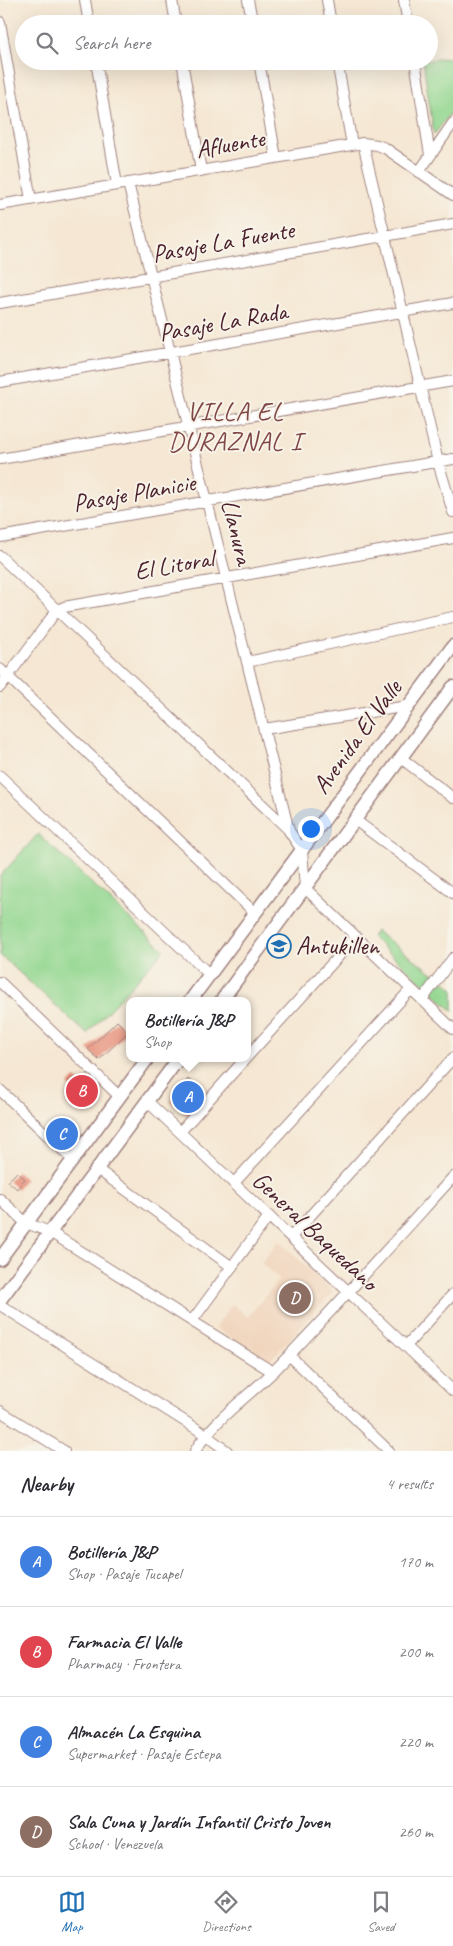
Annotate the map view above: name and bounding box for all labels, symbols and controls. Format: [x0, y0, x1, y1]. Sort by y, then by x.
search box [15, 15, 438, 70]
icon: search [33, 29, 61, 57]
text: Search here [73, 31, 150, 55]
street label: Afluente [193, 122, 269, 166]
street label: Pasaje La Fuente [149, 213, 298, 270]
street label: Pasaje La Rada [156, 295, 292, 349]
district label: VILLA EL DURAZNAL I [168, 395, 306, 458]
street label: Pasaje Planicie [70, 466, 199, 519]
street label: Llanura [214, 496, 261, 570]
street label: El Litoral [132, 541, 221, 588]
street label: Avenida El Valle [305, 672, 410, 800]
your location [298, 816, 324, 842]
place label: Antukillen [296, 930, 380, 962]
school or university icon: Antukillen [266, 933, 292, 959]
popup [126, 997, 251, 1062]
text: Botillería J&P [144, 1008, 233, 1032]
text: Shop [144, 1032, 171, 1052]
pin: B [66, 1072, 98, 1110]
pin: A [172, 1078, 204, 1116]
pin: C [46, 1115, 78, 1153]
street label: General Baquedano [245, 1164, 387, 1300]
pin: D [279, 1279, 311, 1317]
text: Nearby [20, 1471, 73, 1497]
text: 4 results [386, 1474, 433, 1494]
text: Botillería J&P [67, 1540, 156, 1564]
text: A [32, 1552, 40, 1572]
text: 170 m [399, 1552, 433, 1572]
text: Shop · Pasaje Tucapel [67, 1564, 181, 1584]
text: Farmacia El Valle [67, 1630, 181, 1654]
text: B [32, 1642, 40, 1662]
text: 200 m [399, 1642, 433, 1662]
text: Pharmacy · Frontera [67, 1654, 181, 1674]
text: Almacén La Esquina [67, 1720, 200, 1744]
text: C [32, 1732, 40, 1752]
text: 220 m [399, 1732, 433, 1752]
text: Supermarket · Pasaje Estepa [67, 1744, 221, 1764]
text: Sala Cuna y Jardín Infantil Cristo Joven [67, 1810, 330, 1834]
text: D [31, 1822, 41, 1842]
text: 260 m [399, 1822, 433, 1842]
text: School · Venezuela [67, 1834, 162, 1854]
tab: Map [58, 1888, 86, 1935]
tab: Directions [202, 1888, 251, 1935]
tab: Saved [367, 1888, 395, 1935]

